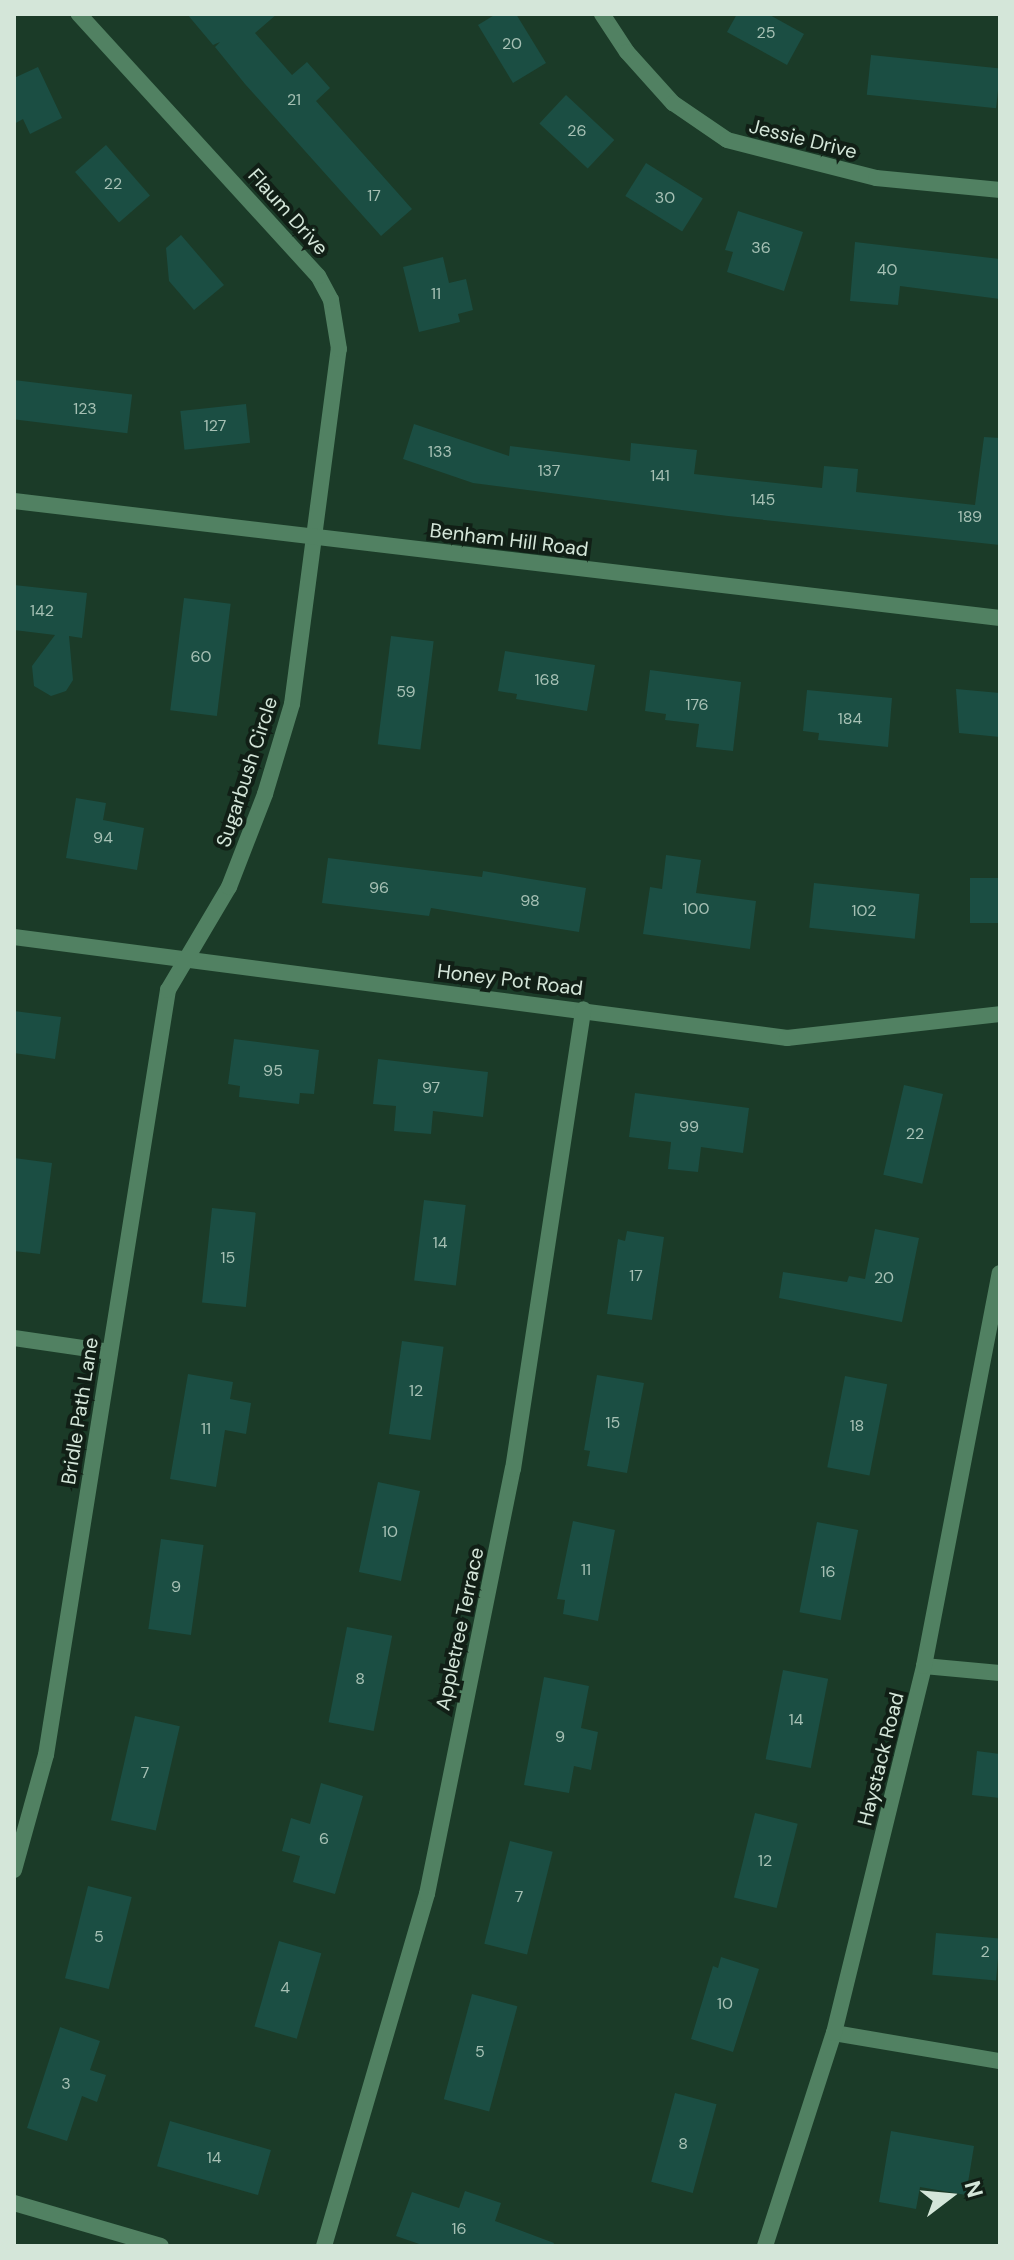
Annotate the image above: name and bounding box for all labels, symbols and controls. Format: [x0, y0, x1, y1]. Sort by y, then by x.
house number: 25 [757, 23, 775, 43]
house number: 20 [502, 34, 522, 54]
house number: 21 [287, 90, 301, 110]
street label: Jessie Drive [747, 114, 859, 164]
house number: 26 [567, 121, 587, 141]
street label: Flaum Drive [243, 164, 333, 260]
house number: 22 [104, 174, 122, 194]
house number: 17 [367, 186, 381, 206]
house number: 30 [655, 188, 675, 208]
house number: 36 [751, 238, 771, 258]
house number: 40 [877, 260, 897, 280]
house number: 11 [431, 284, 441, 304]
house number: 123 [73, 399, 97, 419]
house number: 127 [204, 416, 226, 436]
house number: 133 [428, 442, 452, 462]
house number: 137 [538, 461, 560, 481]
house number: 141 [650, 466, 670, 486]
house number: 145 [751, 490, 775, 510]
house number: 189 [958, 507, 982, 527]
street label: Benham Hill Road [428, 518, 590, 562]
house number: 142 [30, 601, 54, 621]
house number: 60 [191, 647, 211, 667]
house number: 168 [535, 670, 559, 690]
house number: 59 [396, 682, 416, 702]
street label: Sugarbush Circle [211, 694, 283, 850]
house number: 176 [685, 695, 709, 715]
house number: 184 [838, 709, 862, 729]
house number: 94 [93, 828, 113, 848]
house number: 96 [369, 878, 389, 898]
house number: 98 [520, 891, 540, 911]
house number: 100 [683, 899, 709, 919]
house number: 102 [852, 901, 876, 921]
street label: Honey Pot Road [436, 959, 584, 1001]
house number: 95 [263, 1061, 283, 1081]
house number: 97 [422, 1078, 440, 1098]
house number: 99 [679, 1117, 699, 1137]
house number: 22 [906, 1124, 924, 1144]
house number: 14 [433, 1233, 447, 1253]
house number: 15 [221, 1248, 235, 1268]
house number: 17 [629, 1266, 643, 1286]
house number: 20 [874, 1268, 894, 1288]
street label: Bridle Path Lane [57, 1336, 103, 1486]
house number: 12 [409, 1381, 423, 1401]
house number: 15 [606, 1413, 620, 1433]
house number: 18 [850, 1416, 864, 1436]
house number: 11 [201, 1419, 211, 1439]
house number: 10 [382, 1522, 398, 1542]
street label: Appletree Terrace [431, 1545, 489, 1713]
house number: 11 [581, 1560, 591, 1580]
house number: 16 [820, 1562, 836, 1582]
house number: 9 [171, 1577, 181, 1597]
house number: 8 [355, 1669, 365, 1689]
street label: Haystack Road [853, 1690, 909, 1828]
house number: 14 [789, 1710, 803, 1730]
house number: 9 [555, 1727, 565, 1747]
house number: 7 [141, 1763, 149, 1783]
house number: 6 [319, 1829, 329, 1849]
house number: 12 [758, 1851, 772, 1871]
house number: 7 [515, 1887, 523, 1907]
house number: 5 [94, 1927, 104, 1947]
house number: 2 [980, 1942, 990, 1962]
house number: 4 [280, 1978, 290, 1998]
house number: 10 [717, 1994, 733, 2014]
house number: 5 [475, 2042, 485, 2062]
house number: 3 [61, 2074, 71, 2094]
house number: 8 [678, 2134, 688, 2154]
house number: 14 [207, 2148, 221, 2168]
north arrow [910, 2156, 990, 2236]
text: N [957, 2178, 990, 2201]
house number: 16 [451, 2219, 467, 2239]

